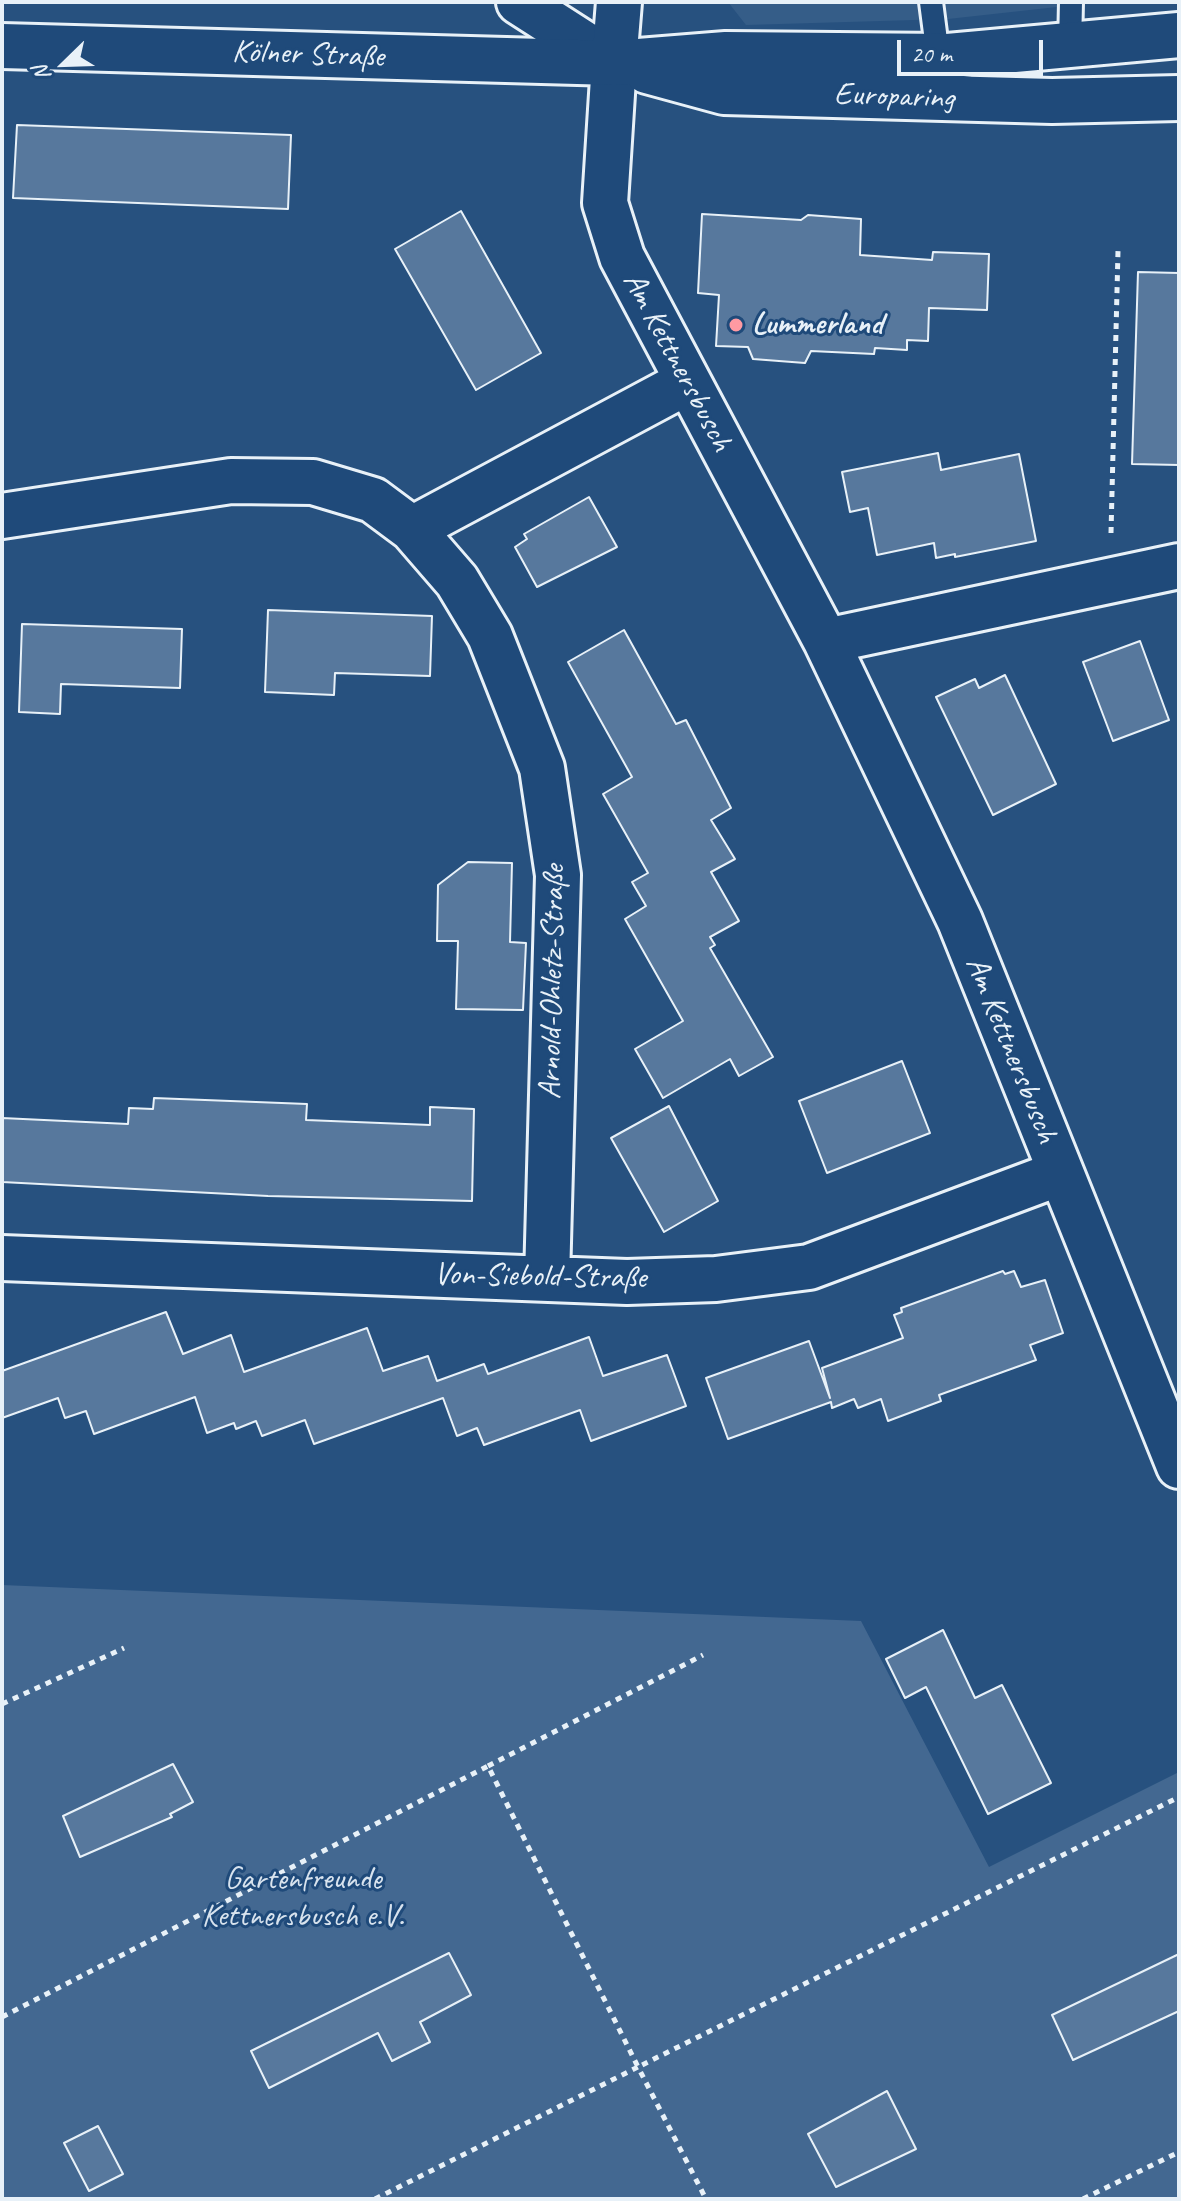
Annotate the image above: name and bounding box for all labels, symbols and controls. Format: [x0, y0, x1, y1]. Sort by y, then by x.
north arrow [24, 24, 104, 104]
scale bar [901, 24, 1047, 74]
street label: Kölner Straße [231, 33, 385, 77]
text: 20 m [911, 39, 952, 69]
text: N [26, 62, 57, 85]
street label: Europaring [833, 76, 955, 118]
street label: Am Kettnersbusch [614, 266, 740, 458]
place label: Lummerland [752, 306, 883, 344]
marker: Lummerland [727, 316, 745, 334]
street label: Arnold-Ohletz-Straße [532, 864, 574, 1100]
street label: Am Kettnersbusch [956, 951, 1066, 1149]
street label: Von-Siebold-Straße [433, 1256, 647, 1298]
park label: Gartenfreunde Kettnersbusch e.V. [202, 1861, 404, 1936]

